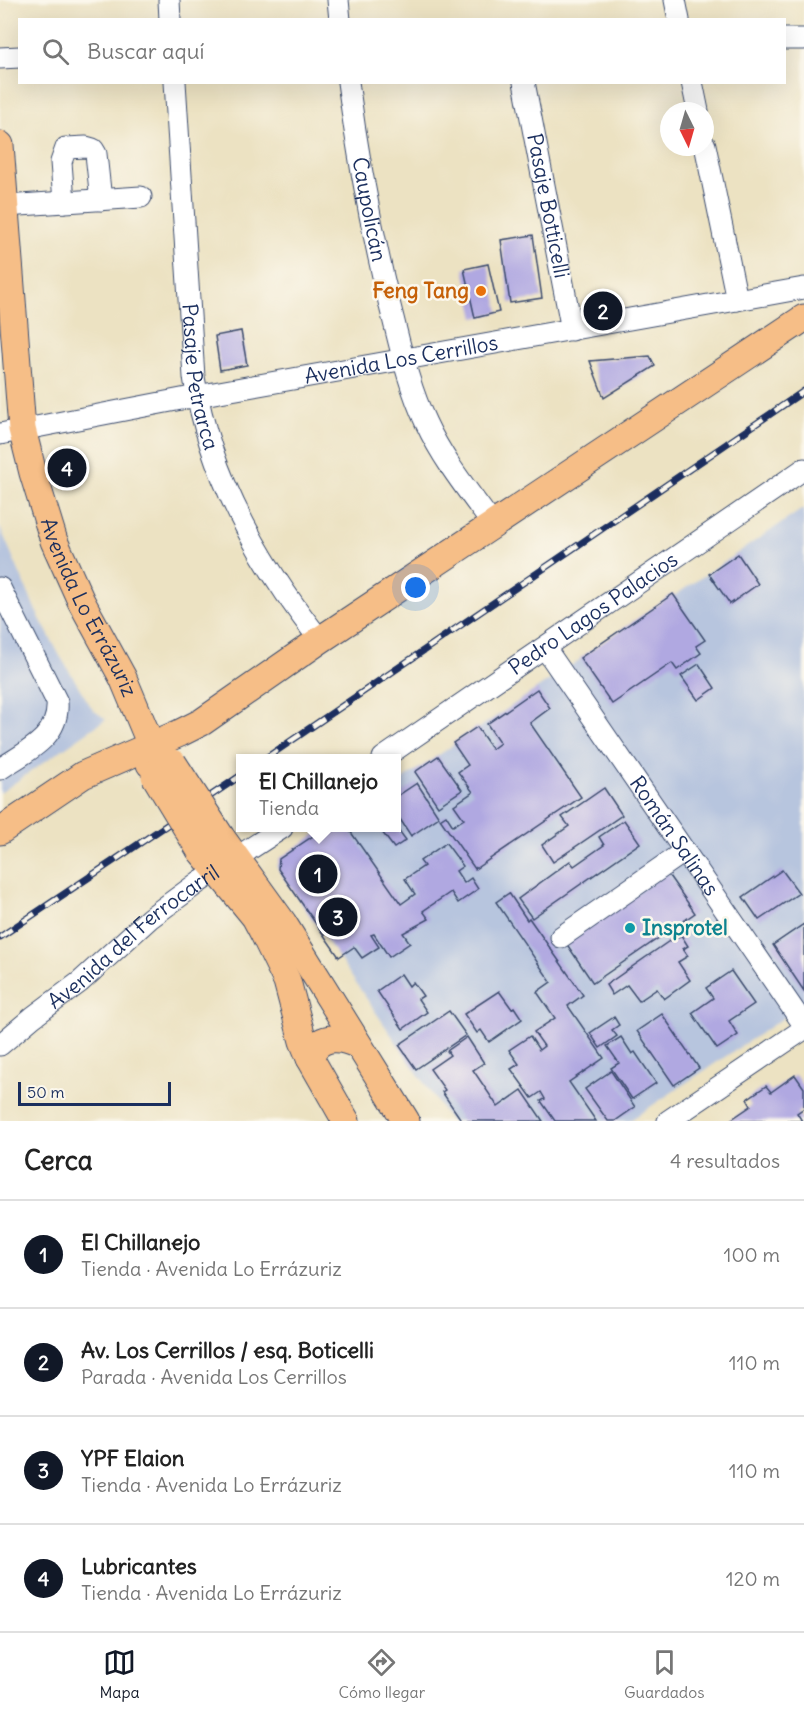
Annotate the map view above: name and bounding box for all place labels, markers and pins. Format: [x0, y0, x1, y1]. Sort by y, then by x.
place label: Feng Tang [373, 277, 469, 304]
marker: Feng Tang [474, 284, 488, 298]
pin: 2 [584, 288, 622, 334]
pin: 4 [48, 446, 86, 490]
pin: 1 [298, 852, 338, 896]
pin: 3 [318, 894, 358, 940]
place label: Insprotel [642, 914, 728, 941]
marker: Insprotel [623, 921, 637, 935]

